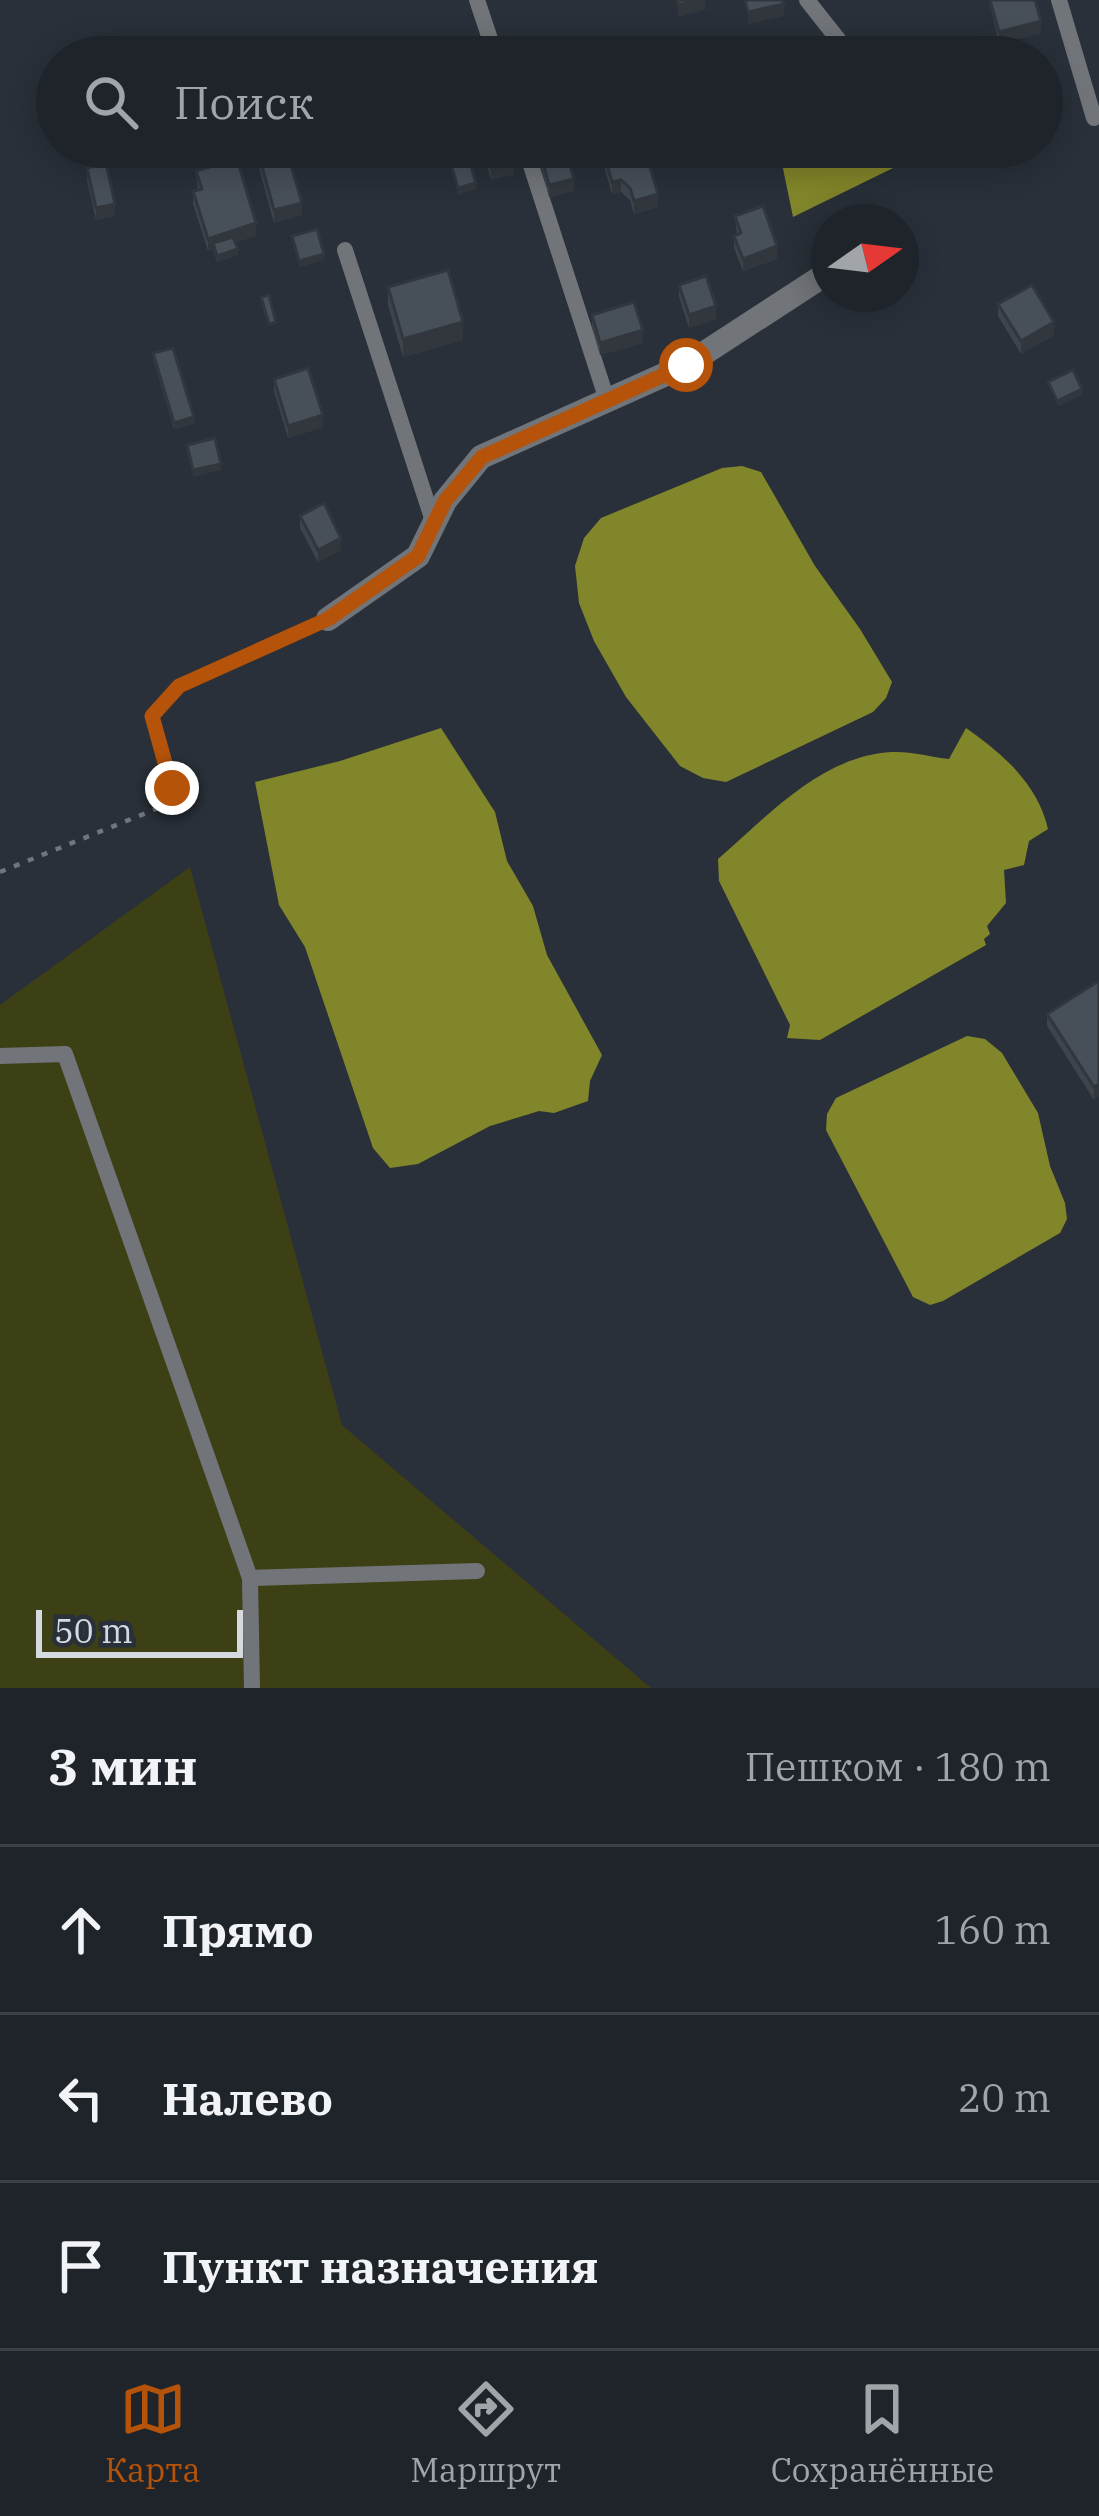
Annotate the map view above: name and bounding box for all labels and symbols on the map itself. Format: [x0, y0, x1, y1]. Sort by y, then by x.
north arrow [811, 204, 919, 312]
route start [659, 338, 713, 392]
route end [145, 761, 199, 815]
scale bar [36, 1604, 243, 1657]

